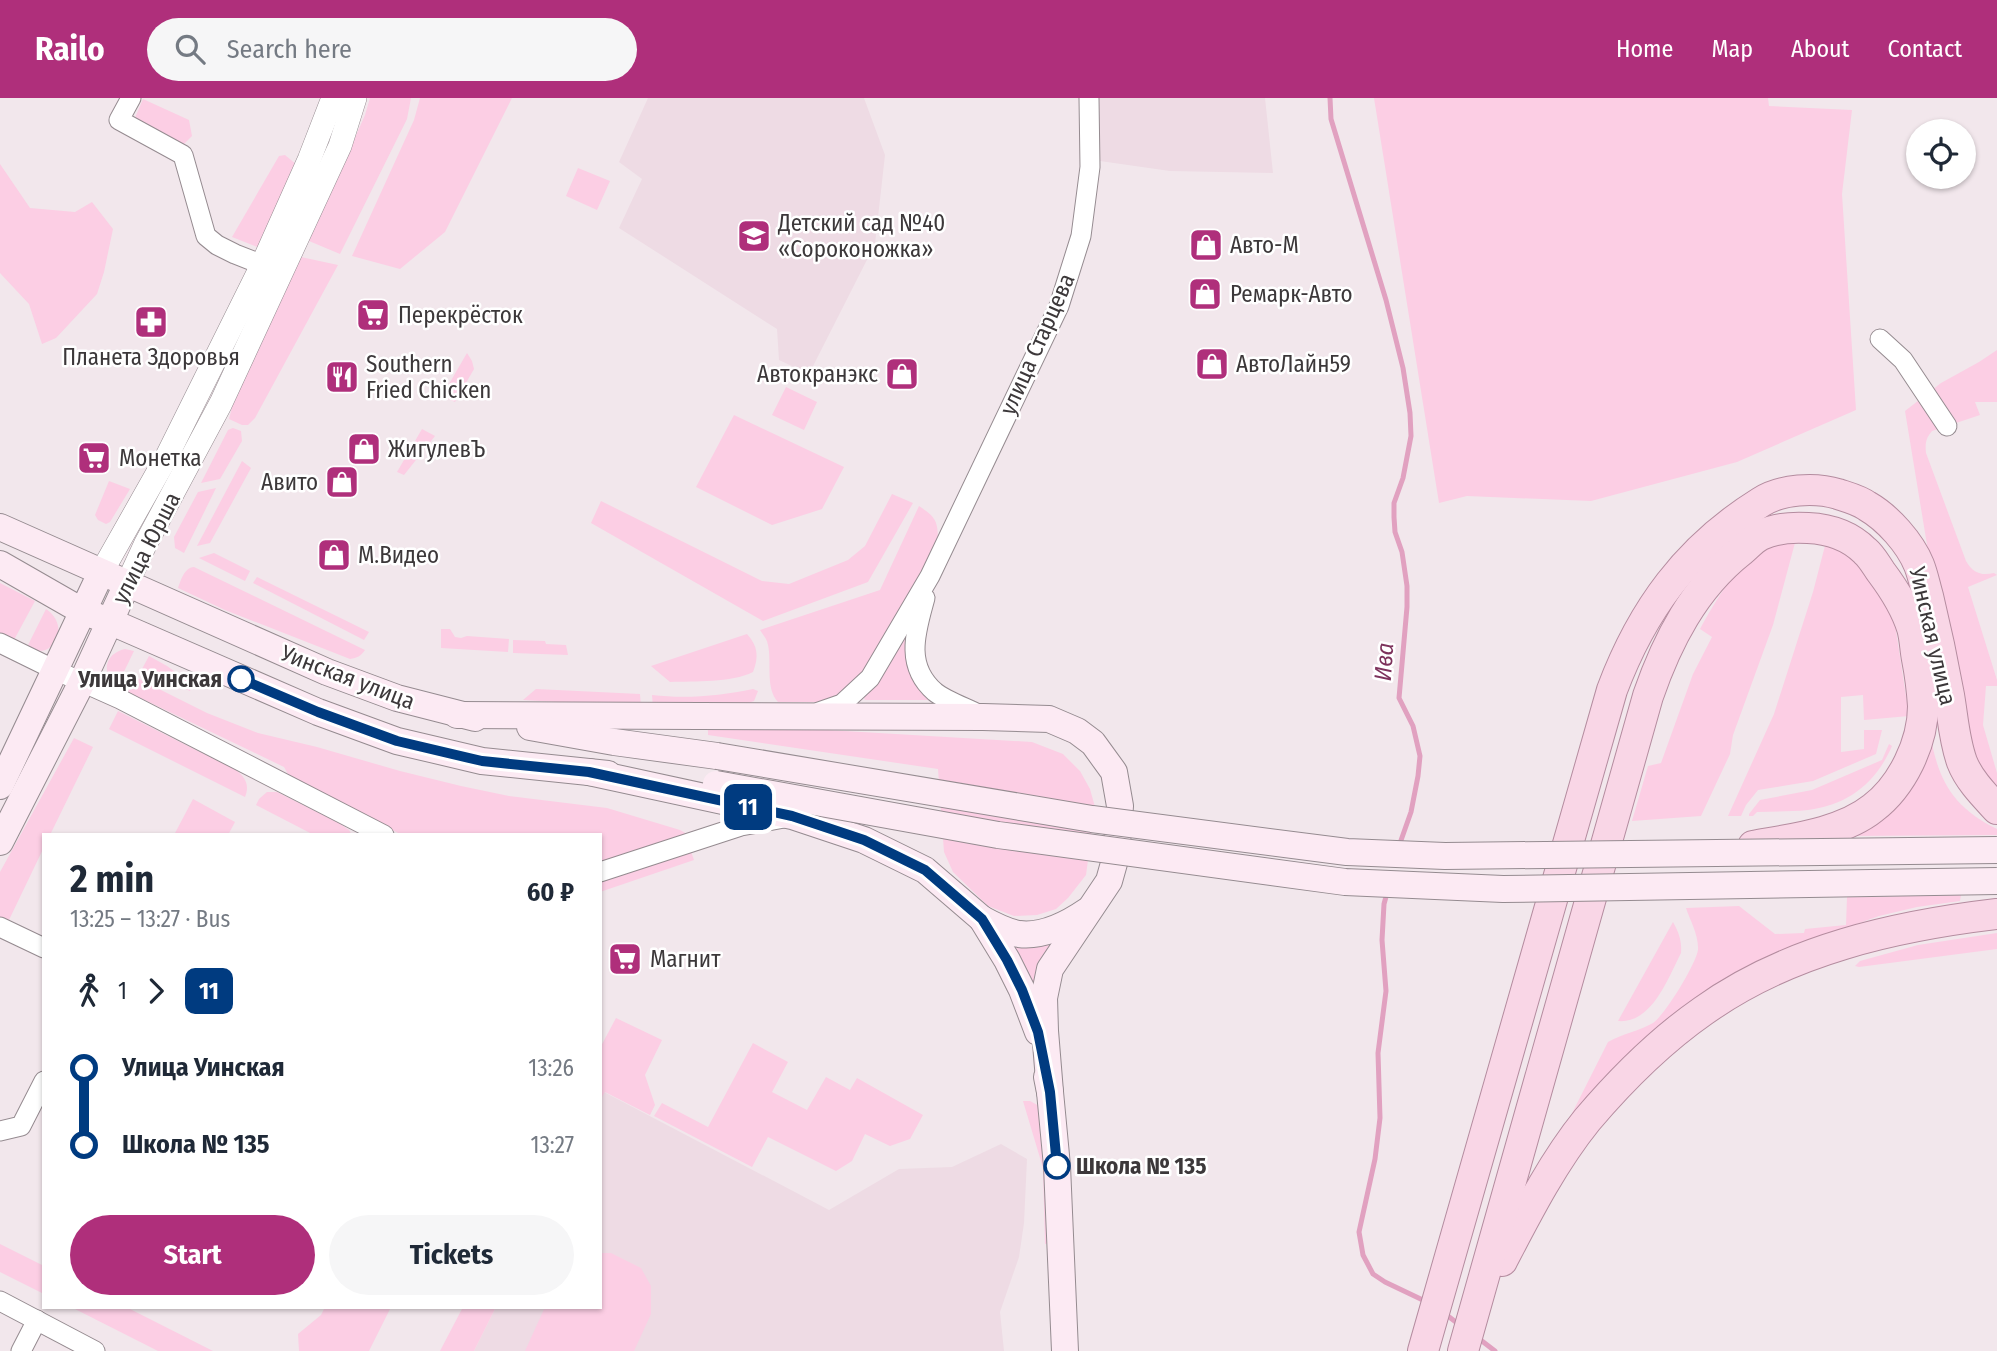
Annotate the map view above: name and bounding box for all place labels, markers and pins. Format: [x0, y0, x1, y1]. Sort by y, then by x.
place label: Детский сад №40 «Сороконожка» [777, 209, 945, 263]
school or university icon: Детский сад №40 «Сороконожка» [735, 217, 773, 255]
shop icon: Авто-М [1187, 226, 1225, 264]
place label: Авто-М [1230, 231, 1299, 259]
shop icon: Ремарк-Авто [1186, 275, 1224, 313]
place label: Ремарк-Авто [1230, 280, 1353, 308]
supermarket icon: Перекрёсток [354, 296, 392, 334]
place label: Перекрёсток [398, 301, 523, 329]
pharmacy icon: Планета Здоровья [132, 303, 170, 341]
place label: Планета Здоровья [62, 343, 240, 371]
shop icon: АвтоЛайн59 [1193, 345, 1231, 383]
place label: Southern Fried Chicken [366, 350, 491, 404]
place label: АвтоЛайн59 [1236, 350, 1351, 378]
shop icon: Автокранэкс [883, 355, 921, 393]
restaurant icon: Southern Fried Chicken [323, 358, 361, 396]
place label: Автокранэкс [757, 360, 878, 388]
shop icon: ЖигулевЪ [345, 430, 383, 468]
place label: ЖигулевЪ [388, 435, 485, 463]
supermarket icon: Монетка [75, 439, 113, 477]
place label: Монетка [119, 444, 202, 472]
shop icon: Авито [323, 463, 361, 501]
place label: Авито [261, 468, 318, 496]
shop icon: М.Видео [315, 536, 353, 574]
place label: М.Видео [358, 541, 439, 569]
place label: Улица Уинская [77, 665, 222, 693]
marker: Улица Уинская [228, 666, 254, 692]
supermarket icon: Магнит [606, 940, 644, 978]
place label: Магнит [650, 945, 721, 973]
place label: Школа № 135 [1076, 1152, 1206, 1180]
marker: Школа № 135 [1044, 1153, 1070, 1179]

